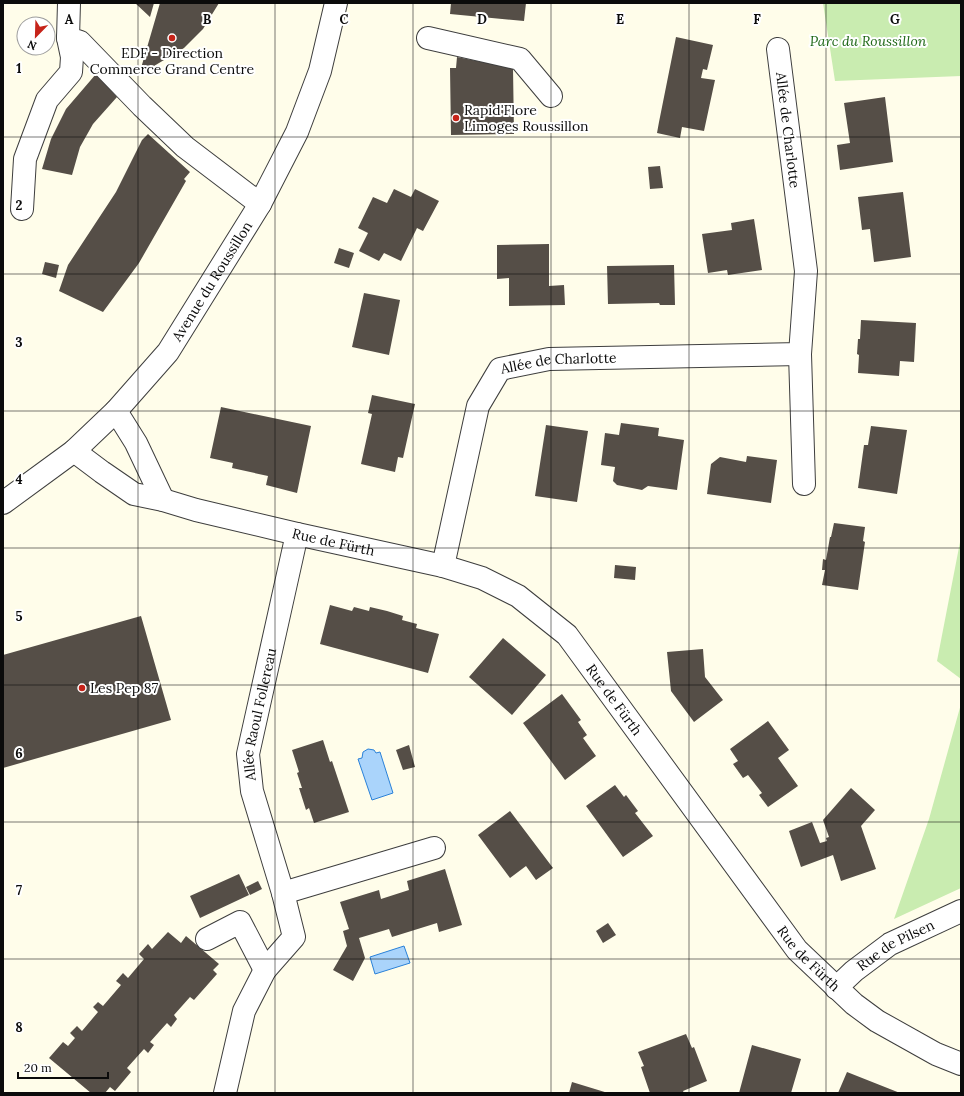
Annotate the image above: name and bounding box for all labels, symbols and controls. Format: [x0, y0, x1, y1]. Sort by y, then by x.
text: A [65, 11, 74, 28]
text: B [203, 11, 212, 28]
text: C [340, 11, 349, 28]
text: D [477, 11, 487, 28]
text: E [616, 11, 624, 28]
text: F [753, 11, 761, 28]
text: G [890, 11, 900, 28]
north arrow [16, 16, 56, 56]
park label: Parc du Roussillon [810, 32, 927, 50]
marker: EDF - Direction Commerce Grand Centre [167, 33, 177, 43]
text: N [25, 37, 39, 53]
place label: EDF - Direction Commerce Grand Centre [90, 44, 255, 78]
text: 1 [16, 60, 22, 77]
street label: Allée de Charlotte [772, 70, 804, 189]
place label: Rapid'Flore Limoges Roussillon [464, 101, 589, 135]
marker: Rapid'Flore Limoges Roussillon [451, 113, 461, 123]
text: 2 [16, 197, 23, 214]
street label: Avenue du Roussillon [167, 217, 256, 345]
text: 3 [15, 334, 23, 351]
street label: Allée de Charlotte [498, 349, 617, 378]
text: 4 [15, 471, 23, 488]
street label: Rue de Fürth [290, 524, 376, 560]
text: 5 [15, 608, 23, 625]
street label: Allée Raoul Follereau [239, 646, 280, 783]
street label: Rue de Fürth [582, 660, 646, 739]
place label: Les Pep 87 [90, 679, 159, 697]
marker: Les Pep 87 [77, 683, 87, 693]
text: 6 [15, 745, 23, 762]
text: 7 [16, 882, 22, 899]
street label: Rue de Pilsen [853, 916, 937, 975]
street label: Rue de Fürth [773, 922, 844, 995]
text: 8 [15, 1019, 23, 1036]
scale bar [18, 1054, 108, 1080]
text: 20 m [24, 1060, 52, 1075]

